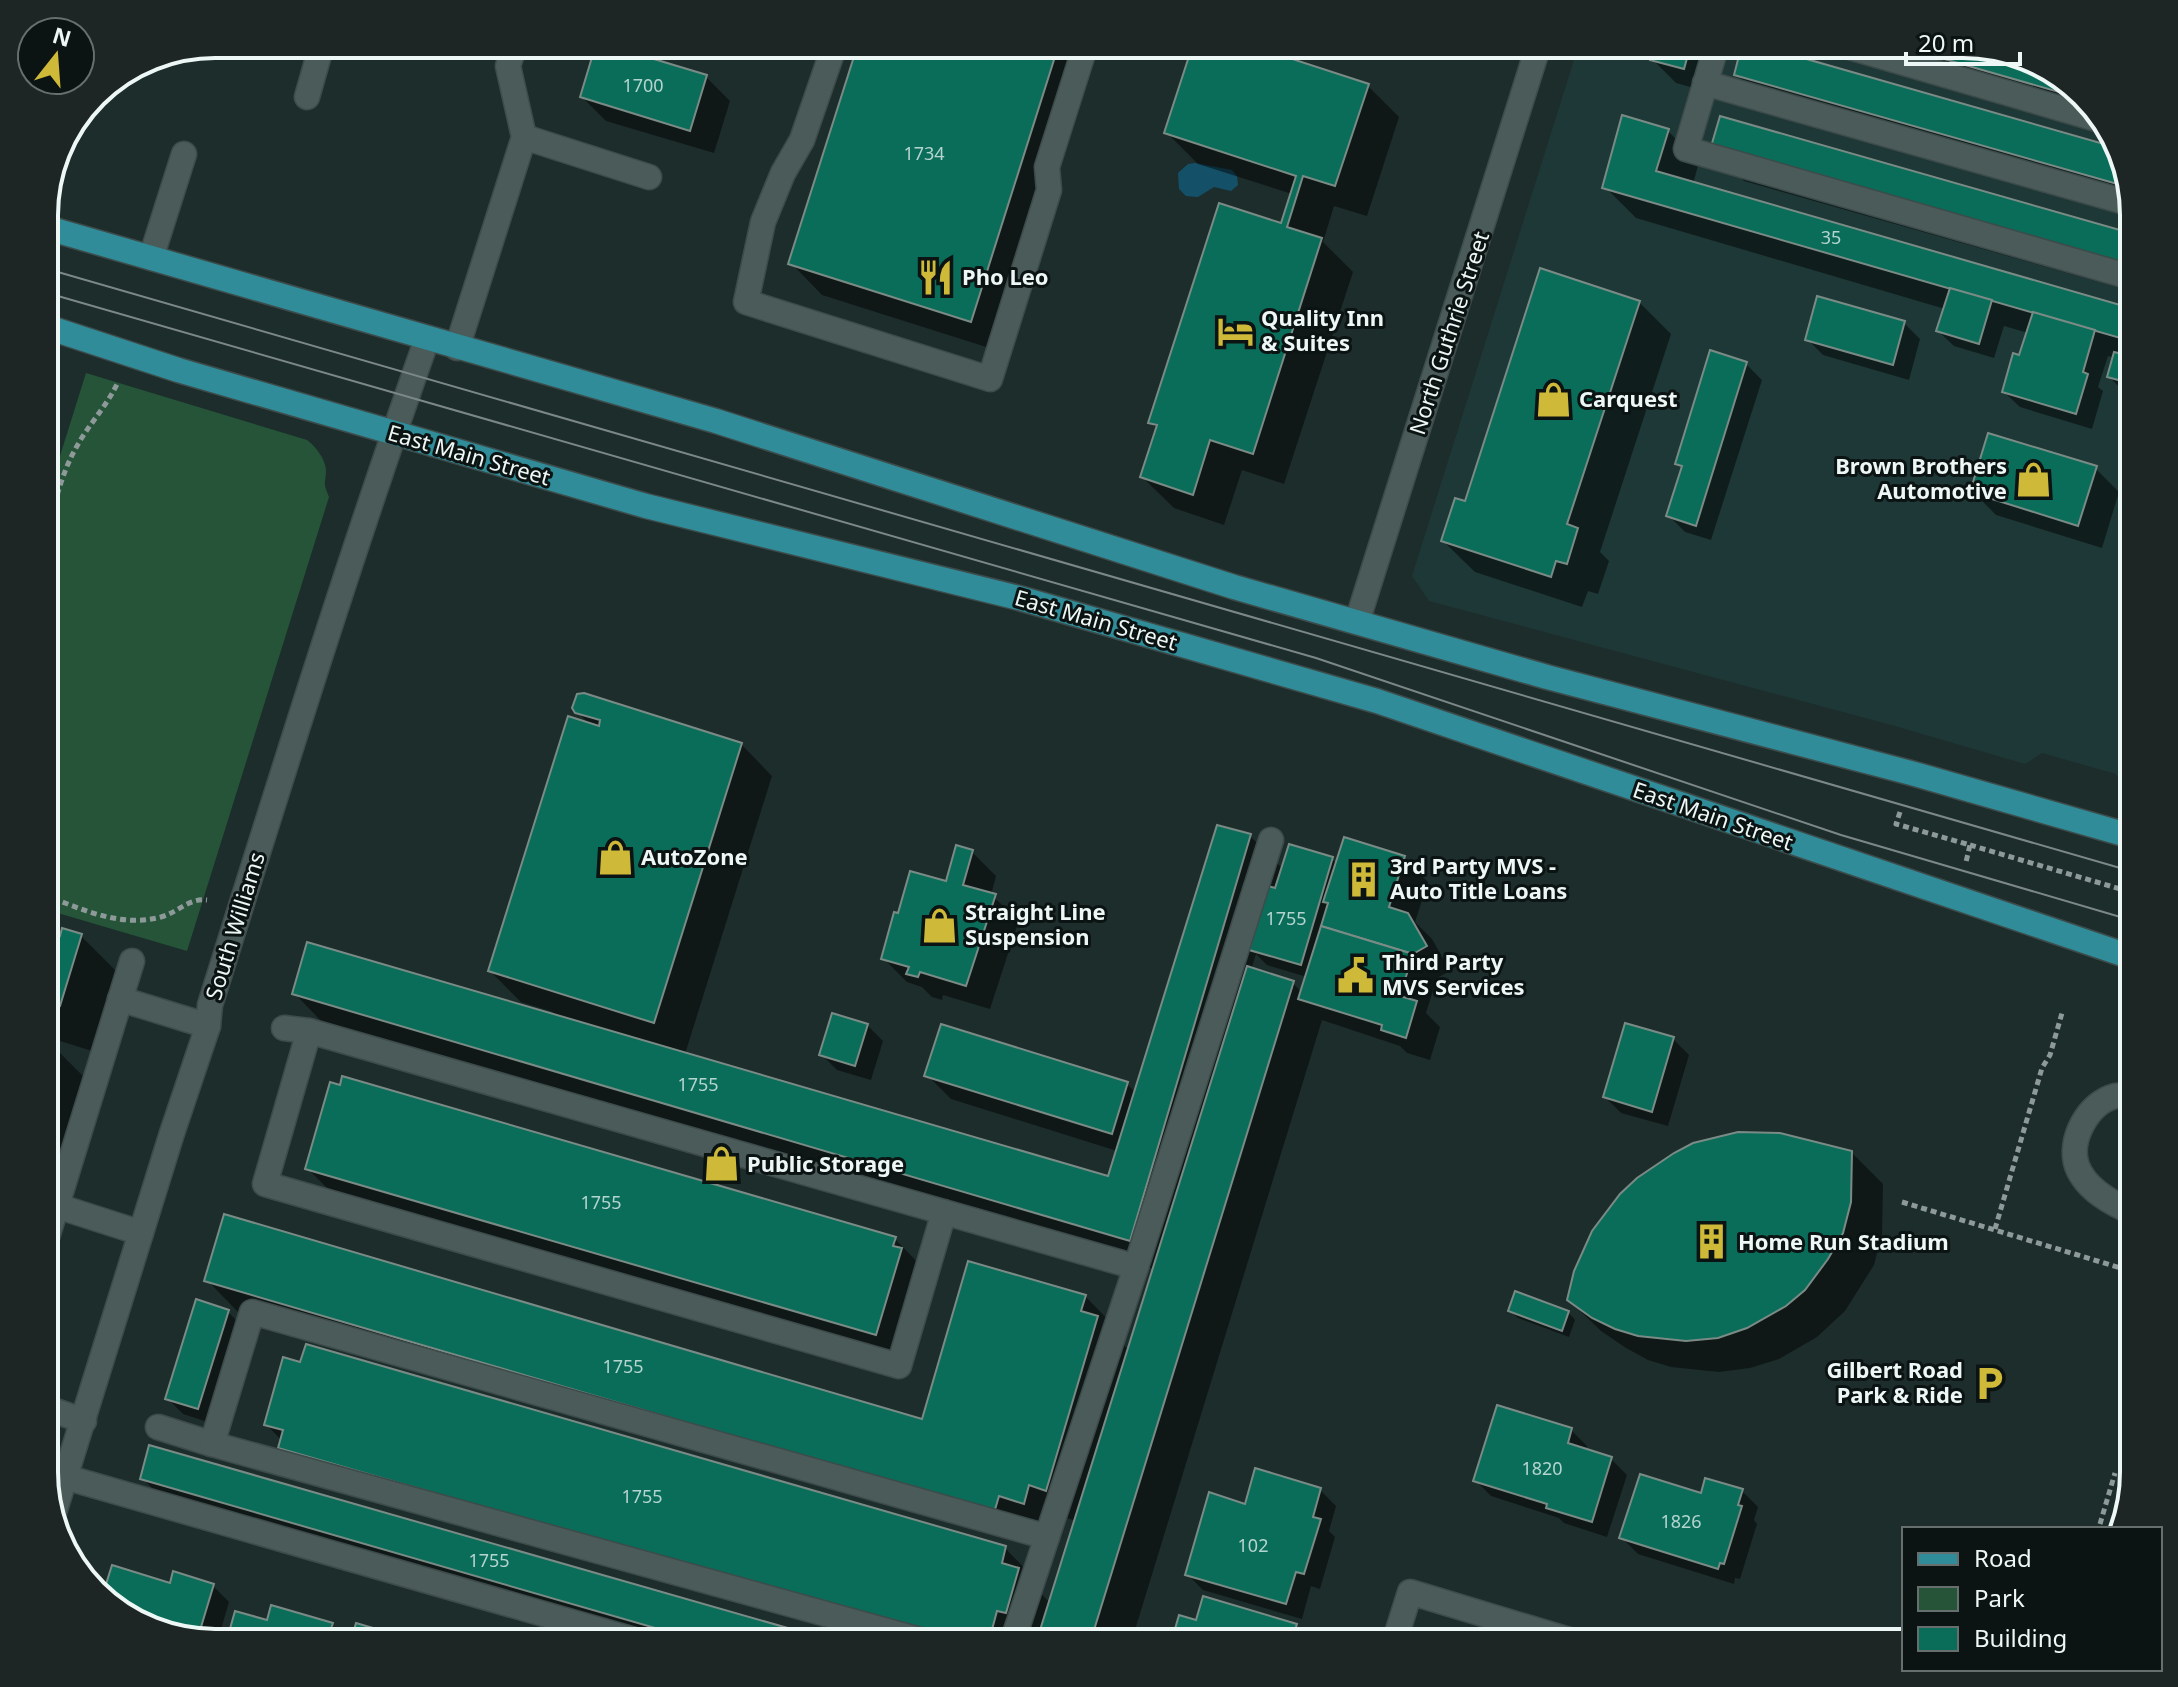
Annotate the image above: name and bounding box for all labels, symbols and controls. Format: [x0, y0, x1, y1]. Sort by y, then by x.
north arrow [16, 16, 96, 96]
scale bar [1906, 16, 2020, 66]
text: N [49, 19, 75, 53]
text: 20 m [1918, 26, 1974, 59]
house number: 1700 [622, 73, 664, 97]
house number: 1734 [903, 141, 945, 165]
house number: 35 [1821, 225, 1841, 249]
street label: North Guthrie Street [1401, 227, 1495, 438]
restaurant icon: Pho Leo [917, 258, 955, 296]
place label: Pho Leo [962, 261, 1049, 291]
place label: Quality Inn & Suites [1261, 302, 1384, 357]
hotel icon: Quality Inn & Suites [1216, 312, 1254, 350]
shop icon: Carquest [1534, 380, 1572, 418]
place label: Carquest [1579, 383, 1678, 413]
street label: East Main Street [385, 417, 554, 492]
place label: Brown Brothers Automotive [1835, 450, 2007, 505]
shop icon: Brown Brothers Automotive [2014, 460, 2052, 498]
street label: East Main Street [1012, 582, 1181, 657]
street label: East Main Street [1629, 774, 1797, 857]
shop icon: AutoZone [596, 838, 634, 876]
place label: AutoZone [641, 841, 748, 871]
street label: South Williams [197, 848, 271, 1003]
place label: 3rd Party MVS - Auto Title Loans [1390, 850, 1567, 905]
building icon: 3rd Party MVS - Auto Title Loans [1345, 860, 1383, 898]
place label: Straight Line Suspension [965, 896, 1106, 951]
shop icon: Straight Line Suspension [920, 906, 958, 944]
house number: 1755 [1265, 906, 1307, 930]
place label: Third Party MVS Services [1382, 946, 1525, 1001]
public building icon: Third Party MVS Services [1337, 956, 1375, 994]
house number: 1755 [677, 1072, 719, 1096]
shop icon: Public Storage [702, 1145, 740, 1183]
place label: Public Storage [747, 1148, 904, 1178]
house number: 1755 [580, 1190, 622, 1214]
building icon: Home Run Stadium [1693, 1223, 1731, 1261]
place label: Home Run Stadium [1738, 1226, 1949, 1256]
house number: 1755 [602, 1354, 644, 1378]
place label: Gilbert Road Park & Ride [1827, 1354, 1963, 1409]
parking icon: Gilbert Road Park & Ride [1970, 1364, 2008, 1402]
house number: 1820 [1521, 1456, 1563, 1480]
house number: 1755 [621, 1484, 663, 1508]
house number: 1826 [1660, 1509, 1702, 1533]
legend [1902, 1527, 2162, 1671]
house number: 102 [1238, 1533, 1268, 1557]
text: Road [1974, 1541, 2032, 1574]
house number: 1755 [468, 1548, 510, 1572]
text: Park [1974, 1581, 2025, 1614]
text: Building [1974, 1621, 2067, 1654]

